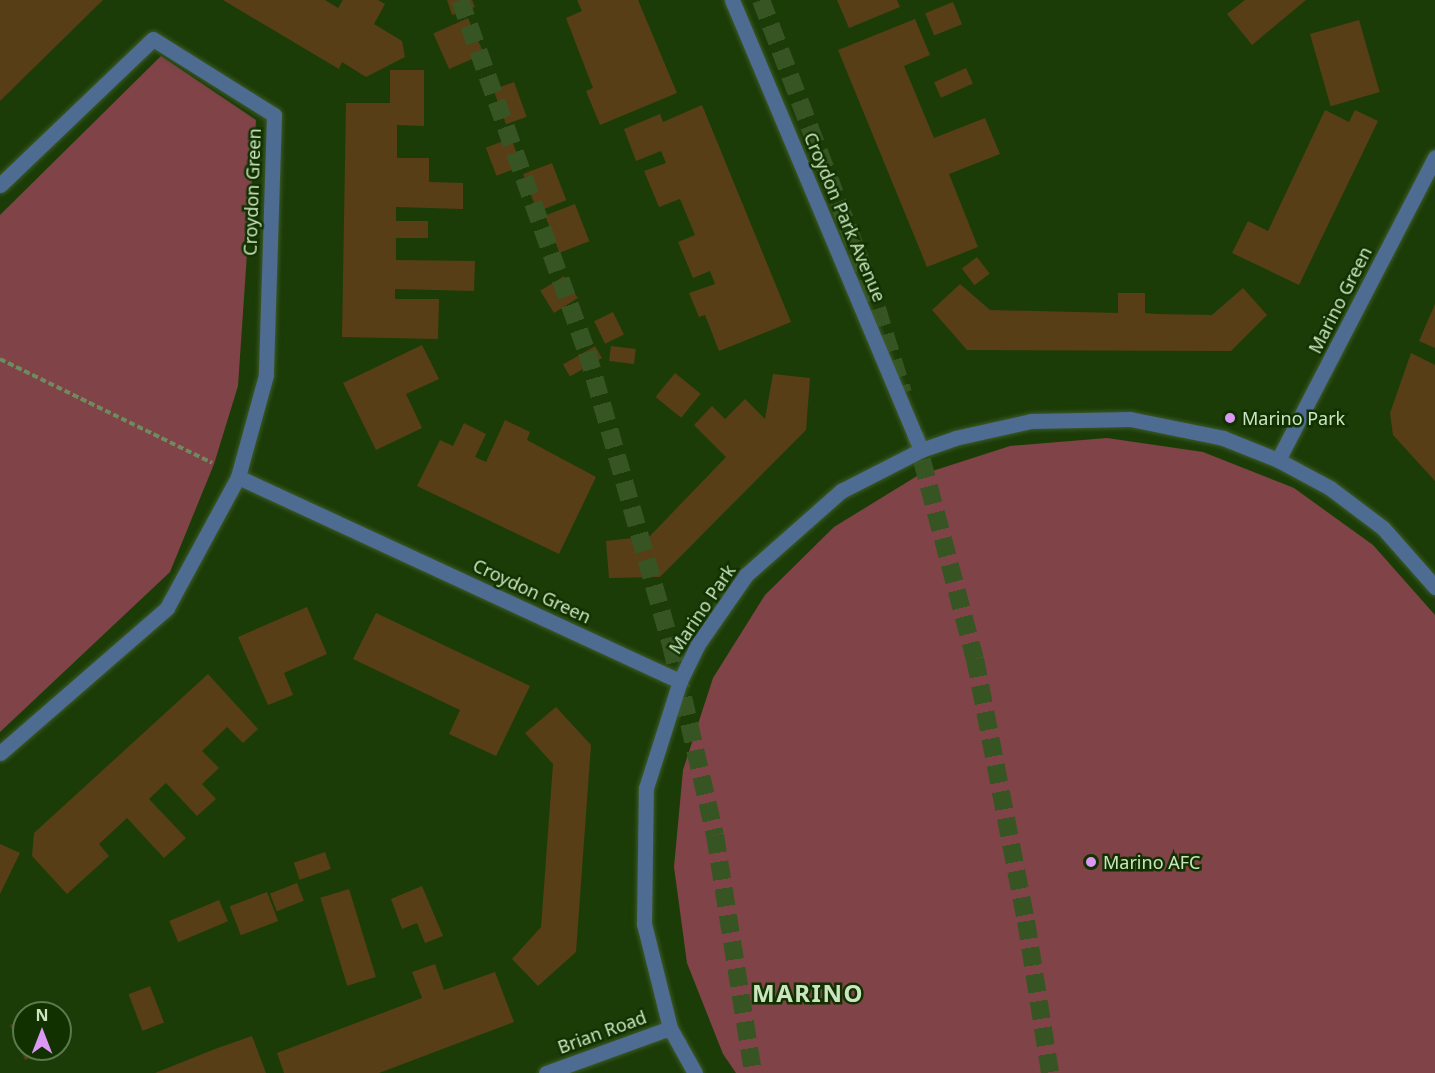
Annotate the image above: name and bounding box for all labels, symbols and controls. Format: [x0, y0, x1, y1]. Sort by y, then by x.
street label: Croydon Green [239, 128, 265, 256]
street label: Croydon Park Avenue [800, 129, 890, 305]
street label: Marino Green [1304, 243, 1376, 357]
place label: Marino Park [1242, 407, 1345, 429]
marker: Marino Park [1223, 411, 1237, 425]
street label: Croydon Green [470, 554, 594, 628]
street label: Marino Park [664, 560, 740, 658]
place label: Marino AFC [1103, 851, 1200, 873]
marker: Marino AFC [1084, 855, 1098, 869]
district label: MARINO [752, 979, 864, 1007]
north arrow [12, 1001, 72, 1061]
text: N [35, 1004, 49, 1026]
street label: Brian Road [555, 1006, 649, 1058]

